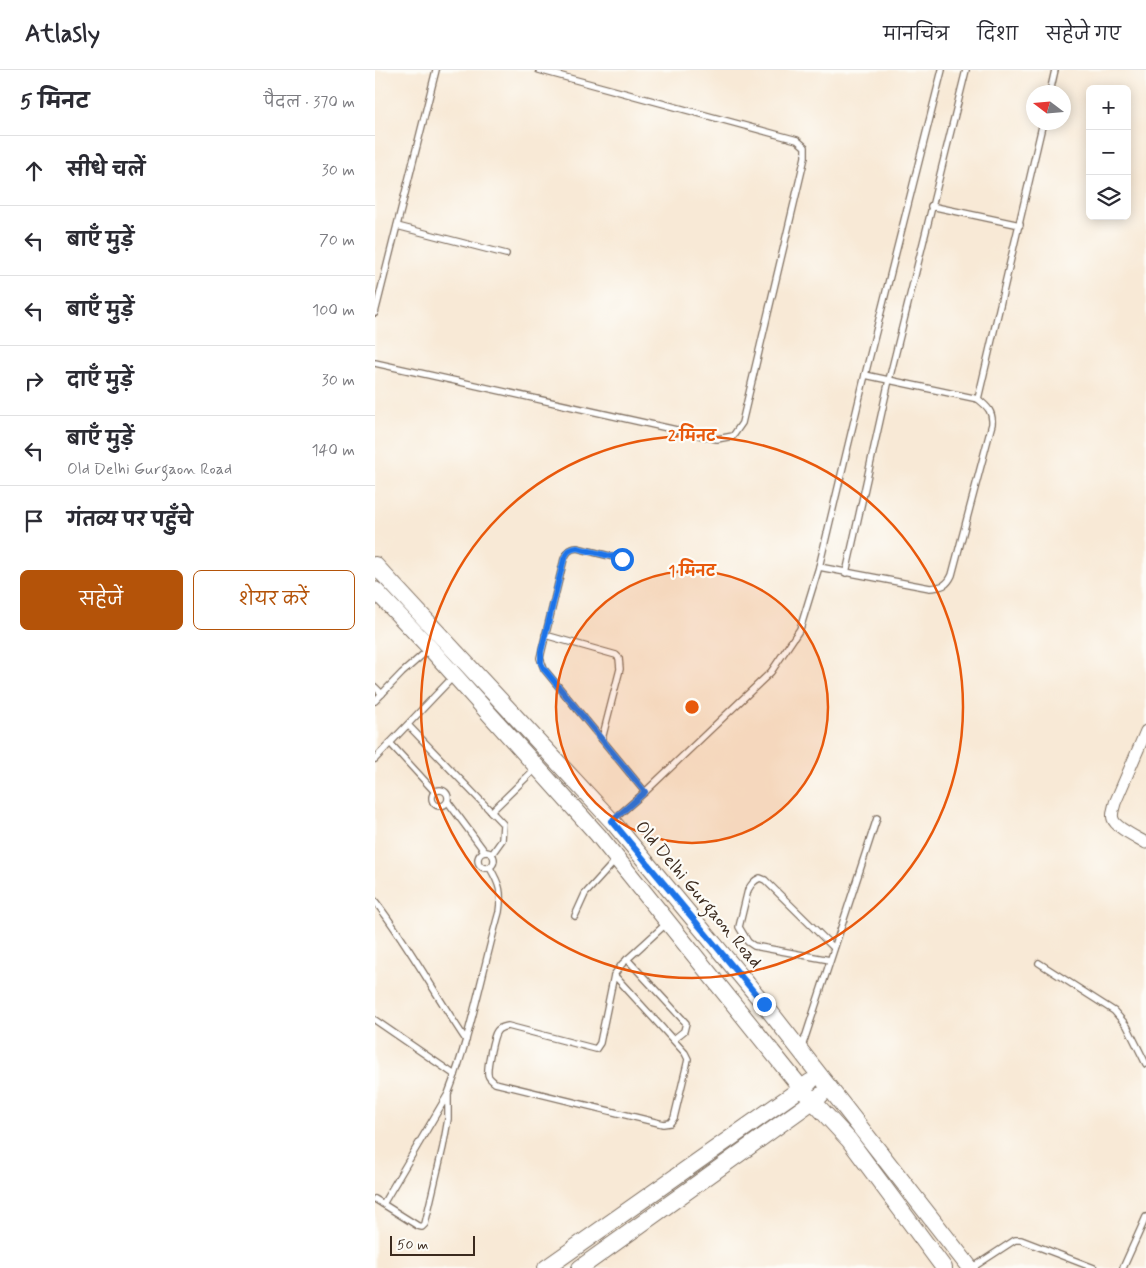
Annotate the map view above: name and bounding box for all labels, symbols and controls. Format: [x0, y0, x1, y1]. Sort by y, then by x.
text: Atlasly [25, 19, 100, 50]
text: मानचित्र [883, 23, 949, 47]
text: दिशा [977, 23, 1018, 47]
text: सहेजे गए [1046, 23, 1121, 47]
north arrow [1026, 85, 1071, 130]
map controls [1086, 85, 1131, 220]
button: + [1086, 85, 1131, 130]
text: 5 मिनट [20, 88, 89, 116]
text: पैदल · 370 m [264, 92, 355, 113]
button: − [1086, 130, 1131, 175]
icon: ahead [20, 157, 48, 185]
text: सीधे चलें [67, 158, 145, 183]
text: 30 m [322, 160, 355, 181]
button: layers [1086, 175, 1131, 220]
icon: left [20, 227, 48, 255]
text: बाएँ मुड़ें [67, 228, 134, 253]
text: 70 m [319, 230, 355, 251]
icon: left [20, 297, 48, 325]
text: बाएँ मुड़ें [67, 298, 134, 323]
text: 100 m [312, 300, 355, 321]
icon: right [20, 367, 48, 395]
text: दाएँ मुड़ें [67, 368, 133, 393]
text: 30 m [322, 370, 355, 391]
text: 2 मिनट [668, 423, 717, 447]
text: बाएँ मुड़ें [67, 427, 134, 452]
icon: left [20, 437, 48, 465]
text: 140 m [311, 440, 355, 461]
text: Old Delhi Gurgaon Road [67, 459, 232, 480]
icon: arrive [20, 507, 48, 535]
text: गंतव्य पर पहुँचे [67, 508, 193, 533]
route start [611, 548, 634, 571]
text: 1 मिनट [668, 558, 717, 582]
button: सहेजें [20, 570, 183, 630]
button: शेयर करें [193, 570, 355, 630]
centre of rings [683, 698, 701, 716]
street label: Old Delhi Gurgaon Road [628, 816, 767, 975]
route end [753, 993, 776, 1016]
scale bar [390, 1233, 475, 1256]
text: 50 m [397, 1236, 428, 1254]

